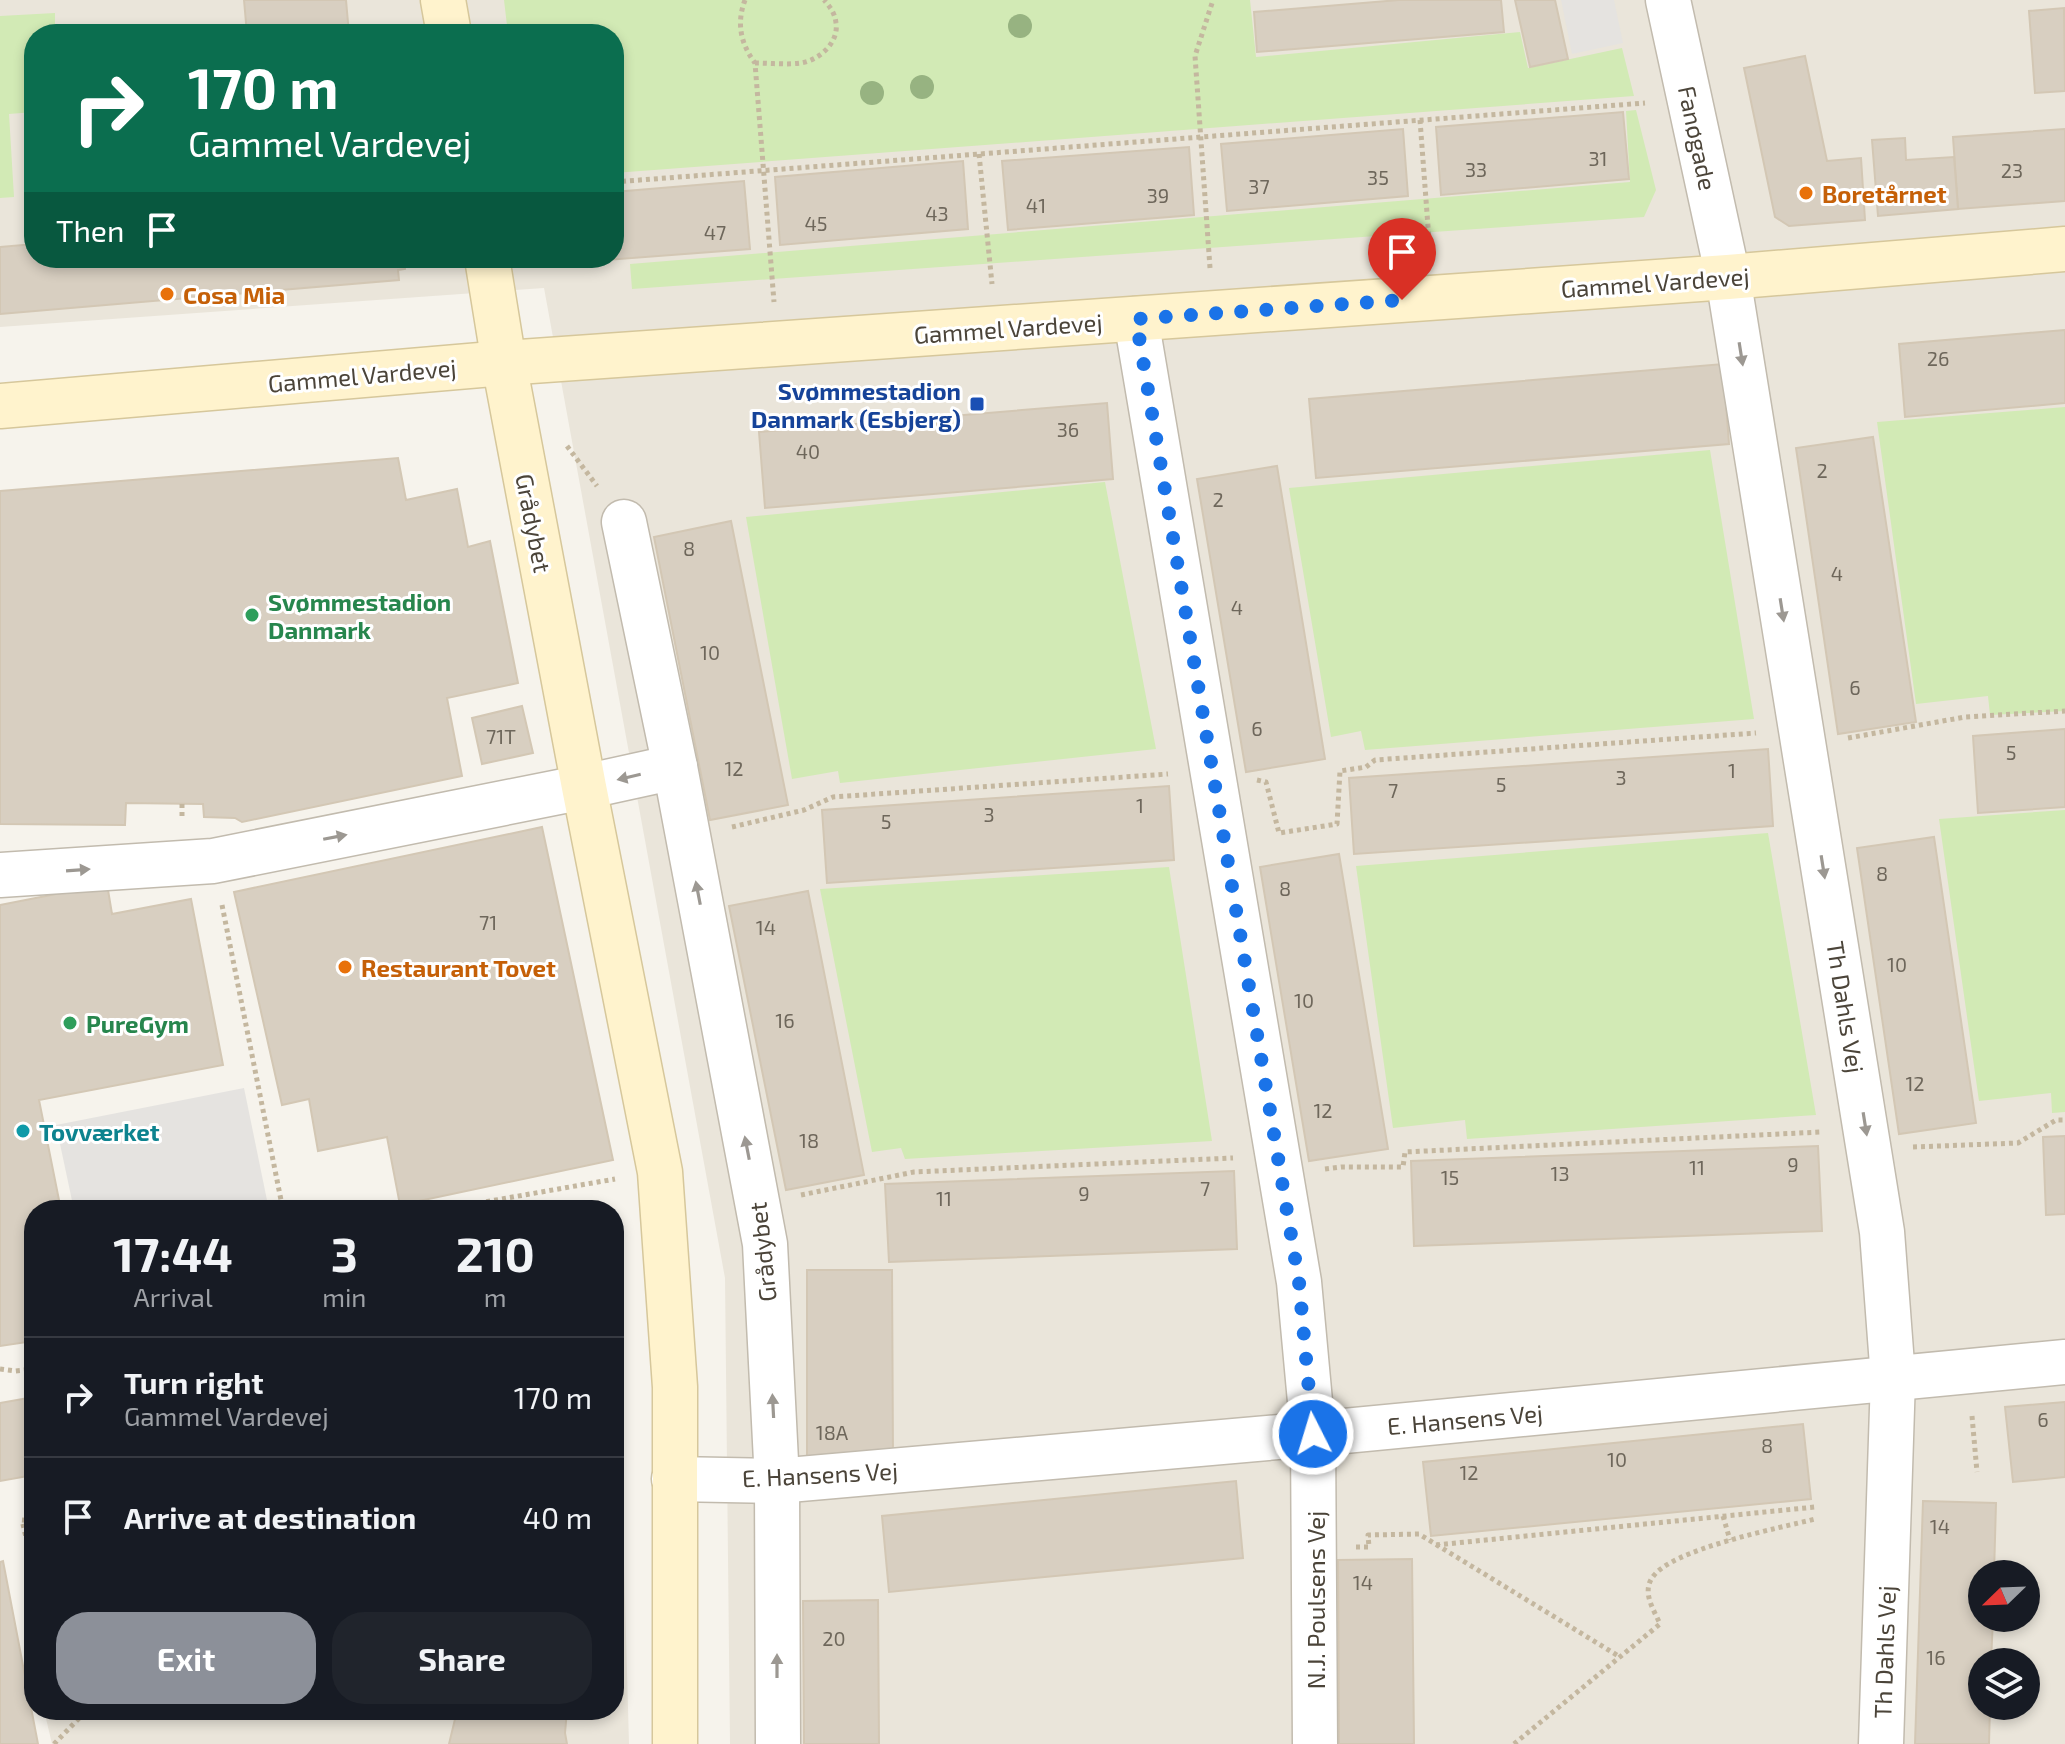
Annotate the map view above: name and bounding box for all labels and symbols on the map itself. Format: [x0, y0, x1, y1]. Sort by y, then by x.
street label: Fanøgade [1673, 83, 1723, 193]
house number: 31 [1588, 146, 1608, 170]
house number: 33 [1465, 157, 1487, 181]
house number: 23 [2001, 158, 2023, 182]
house number: 35 [1367, 165, 1389, 189]
house number: 37 [1248, 174, 1270, 198]
place label: Boretårnet [1822, 179, 1947, 208]
house number: 39 [1147, 183, 1169, 207]
marker: Boretårnet [1797, 184, 1815, 202]
house number: 41 [1026, 193, 1046, 217]
house number: 43 [925, 201, 949, 225]
house number: 45 [804, 211, 828, 235]
pin [1368, 218, 1436, 300]
house number: 47 [704, 220, 726, 244]
street label: Gammel Vardevej [1560, 261, 1750, 303]
place label: Cosa Mia [183, 280, 285, 309]
marker: Cosa Mia [158, 285, 176, 303]
street label: Gammel Vardevej [913, 307, 1103, 349]
one-way arrow [1735, 341, 1747, 366]
house number: 26 [1927, 346, 1949, 370]
street label: Gammel Vardevej [267, 352, 457, 398]
place label: Svømmestadion Danmark (Esbjerg) [751, 376, 961, 433]
marker: Svømmestadion Danmark (Esbjerg) [968, 395, 986, 413]
house number: 36 [1057, 417, 1079, 441]
house number: 40 [796, 439, 820, 463]
house number: 2 [1816, 458, 1828, 482]
street label: Grådybet [510, 471, 558, 575]
house number: 2 [1212, 487, 1224, 511]
house number: 8 [683, 536, 695, 560]
house number: 4 [1831, 561, 1843, 585]
place label: Svømmestadion Danmark [268, 587, 451, 644]
house number: 4 [1231, 595, 1243, 619]
one-way arrow [1776, 598, 1789, 623]
marker: Svømmestadion Danmark [243, 606, 261, 624]
house number: 10 [700, 640, 720, 664]
house number: 6 [1849, 675, 1861, 699]
house number: 6 [1251, 716, 1263, 740]
house number: 71T [486, 724, 516, 748]
house number: 5 [2006, 740, 2016, 764]
house number: 12 [724, 756, 744, 780]
house number: 1 [1728, 758, 1736, 782]
house number: 3 [1615, 765, 1627, 789]
one-way arrow [617, 771, 642, 784]
house number: 5 [1496, 772, 1506, 796]
house number: 7 [1388, 778, 1398, 802]
house number: 1 [1136, 793, 1144, 817]
house number: 3 [983, 802, 995, 826]
house number: 5 [881, 809, 891, 833]
one-way arrow [323, 830, 348, 843]
one-way arrow [1818, 855, 1830, 880]
house number: 8 [1876, 861, 1888, 885]
one-way arrow [66, 863, 91, 876]
house number: 8 [1279, 876, 1291, 900]
one-way arrow [692, 880, 704, 905]
house number: 71 [479, 910, 497, 934]
house number: 14 [756, 915, 776, 939]
street label: Th Dahls Vej [1821, 939, 1871, 1075]
house number: 10 [1887, 952, 1907, 976]
place label: Restaurant Tovet [361, 953, 556, 982]
marker: Restaurant Tovet [336, 958, 354, 976]
house number: 10 [1294, 988, 1314, 1012]
house number: 16 [775, 1008, 795, 1032]
place label: PureGym [86, 1009, 189, 1038]
marker: PureGym [61, 1014, 79, 1032]
house number: 12 [1905, 1071, 1925, 1095]
house number: 12 [1313, 1098, 1333, 1122]
one-way arrow [1859, 1111, 1872, 1136]
place label: Tovværket [39, 1117, 160, 1146]
marker: Tovværket [14, 1122, 32, 1140]
house number: 18 [799, 1128, 819, 1152]
one-way arrow [740, 1135, 752, 1160]
house number: 9 [1787, 1152, 1799, 1176]
house number: 11 [1689, 1155, 1705, 1179]
house number: 13 [1550, 1161, 1570, 1185]
house number: 15 [1441, 1165, 1459, 1189]
house number: 7 [1200, 1176, 1210, 1200]
house number: 9 [1078, 1181, 1090, 1205]
house number: 11 [936, 1186, 952, 1210]
street label: Grådybet [742, 1201, 782, 1303]
position arrow [1271, 1392, 1355, 1476]
one-way arrow [766, 1393, 779, 1418]
street label: E. Hansens Vej [1386, 1398, 1544, 1440]
house number: 6 [2037, 1407, 2049, 1431]
house number: 18A [816, 1420, 849, 1444]
house number: 8 [1761, 1433, 1773, 1457]
house number: 10 [1607, 1447, 1627, 1471]
street label: E. Hansens Vej [741, 1455, 899, 1493]
house number: 12 [1459, 1460, 1479, 1484]
street label: N.J. Poulsens Vej [1301, 1511, 1330, 1689]
house number: 14 [1930, 1514, 1950, 1538]
north arrow [1968, 1560, 2040, 1632]
house number: 14 [1353, 1570, 1373, 1594]
street label: Th Dahls Vej [1867, 1585, 1901, 1719]
house number: 20 [822, 1626, 846, 1650]
house number: 16 [1926, 1645, 1946, 1669]
one-way arrow [771, 1653, 784, 1678]

